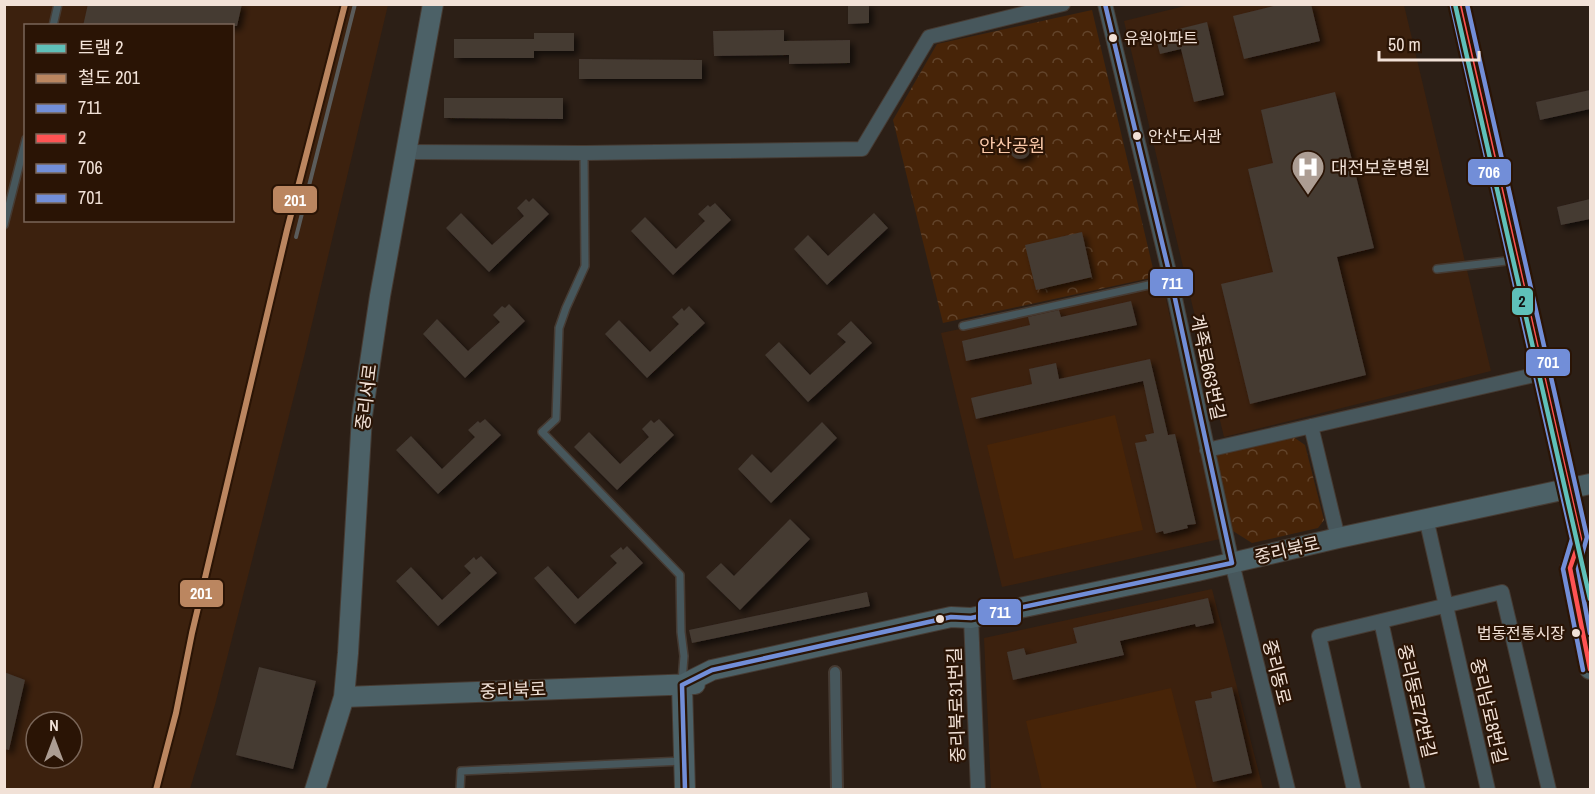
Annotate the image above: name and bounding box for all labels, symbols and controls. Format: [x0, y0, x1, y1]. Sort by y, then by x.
legend [24, 24, 234, 222]
scale bar [1379, 24, 1480, 62]
place label: 유원아파트 [1124, 27, 1198, 49]
marker: 유원아파트 [1107, 32, 1119, 44]
text: 50 m [1388, 32, 1421, 57]
text: 트램 2 [78, 35, 123, 60]
text: 철도 201 [78, 65, 141, 90]
text: 711 [78, 95, 102, 120]
text: 2 [78, 125, 86, 150]
place label: 안산도서관 [1148, 125, 1222, 147]
marker: 안산도서관 [1131, 130, 1143, 142]
park label: 안산공원 [979, 133, 1045, 158]
hospital icon: 대전보훈병원 [1290, 149, 1326, 196]
text: 706 [78, 155, 103, 180]
place label: 대전보훈병원 [1331, 155, 1430, 180]
line badge: 706 [1467, 158, 1512, 186]
text: 706 [1478, 161, 1500, 183]
text: 701 [78, 185, 103, 210]
line badge: 201 [272, 185, 318, 214]
text: 201 [284, 189, 307, 211]
line badge: 711 [1149, 268, 1194, 297]
text: 711 [1161, 272, 1183, 294]
line badge: 2 [1511, 287, 1534, 316]
text: 2 [1518, 290, 1526, 312]
street label: 계족로663번길 [1185, 312, 1231, 422]
line badge: 701 [1525, 348, 1571, 377]
text: 701 [1537, 351, 1560, 373]
street label: 중리서로 [350, 363, 382, 431]
street label: 중리북로 [1252, 530, 1322, 570]
line badge: 201 [179, 579, 224, 608]
text: 201 [190, 582, 213, 604]
line badge: 711 [977, 598, 1022, 626]
text: 711 [989, 601, 1011, 623]
unlabelled marker [934, 613, 946, 625]
place label: 법동전통시장 [1477, 622, 1565, 644]
marker: 법동전통시장 [1570, 627, 1582, 639]
street label: 중리동로 [1257, 637, 1297, 707]
street label: 중리동로72번길 [1392, 642, 1442, 760]
street label: 중리북로31번길 [941, 647, 971, 763]
street label: 중리남로8번길 [1465, 656, 1513, 766]
street label: 중리북로 [479, 676, 547, 704]
north arrow [24, 710, 84, 770]
text: N [49, 714, 59, 736]

